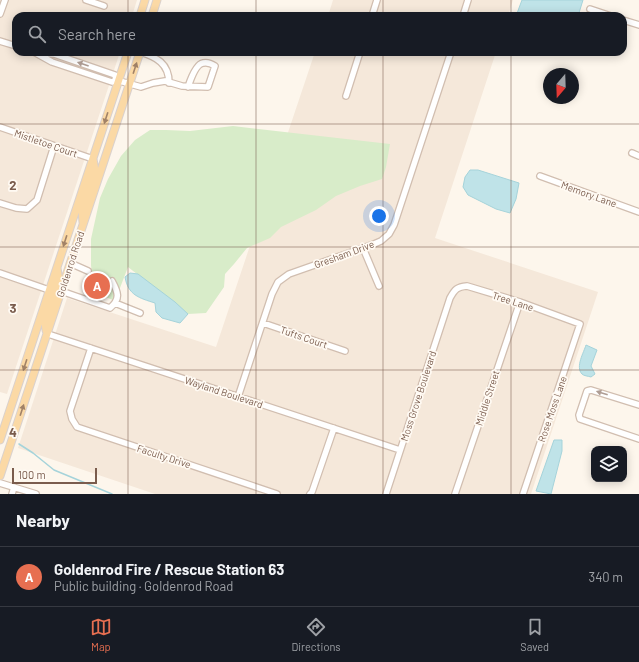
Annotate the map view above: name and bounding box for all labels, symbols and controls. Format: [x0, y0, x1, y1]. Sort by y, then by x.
search box [12, 12, 627, 56]
icon: search [26, 23, 48, 45]
text: Search here [58, 25, 136, 43]
one-way arrow [77, 61, 89, 67]
one-way arrow [132, 62, 138, 74]
north arrow [543, 68, 579, 104]
one-way arrow [103, 112, 109, 124]
street label: Mistletoe Court [13, 127, 80, 160]
text: 2 [9, 177, 17, 193]
street label: Memory Lane [560, 178, 618, 210]
your location [369, 206, 389, 226]
street label: Goldenrod Road [54, 229, 86, 299]
one-way arrow [62, 236, 68, 248]
street label: Gresham Drive [312, 238, 376, 270]
pin: A [84, 271, 110, 301]
street label: Tree Lane [491, 289, 535, 313]
text: 3 [9, 300, 17, 316]
street label: Tufts Court [279, 323, 329, 351]
street label: Moss Grove Boulevard [398, 349, 438, 443]
one-way arrow [21, 359, 27, 371]
street label: Middle Street [472, 368, 502, 427]
street label: Wayland Boulevard [183, 374, 265, 410]
street label: Rose Moss Lane [535, 374, 569, 444]
one-way arrow [596, 390, 608, 396]
one-way arrow [19, 404, 25, 416]
text: 4 [9, 424, 17, 440]
street label: Faculty Drive [136, 442, 192, 470]
map controls [591, 446, 627, 482]
button: layers [591, 446, 627, 482]
scale bar [12, 466, 97, 485]
text: 100 m [18, 468, 46, 481]
text: Nearby [16, 510, 70, 530]
text: Goldenrod Fire / Rescue Station 63 [54, 560, 284, 578]
text: A [25, 569, 33, 585]
text: 340 m [588, 569, 623, 585]
text: Public building · Goldenrod Road [54, 578, 233, 594]
tab: Map [90, 616, 112, 653]
tab: Directions [291, 616, 341, 653]
tab: Saved [520, 616, 549, 653]

